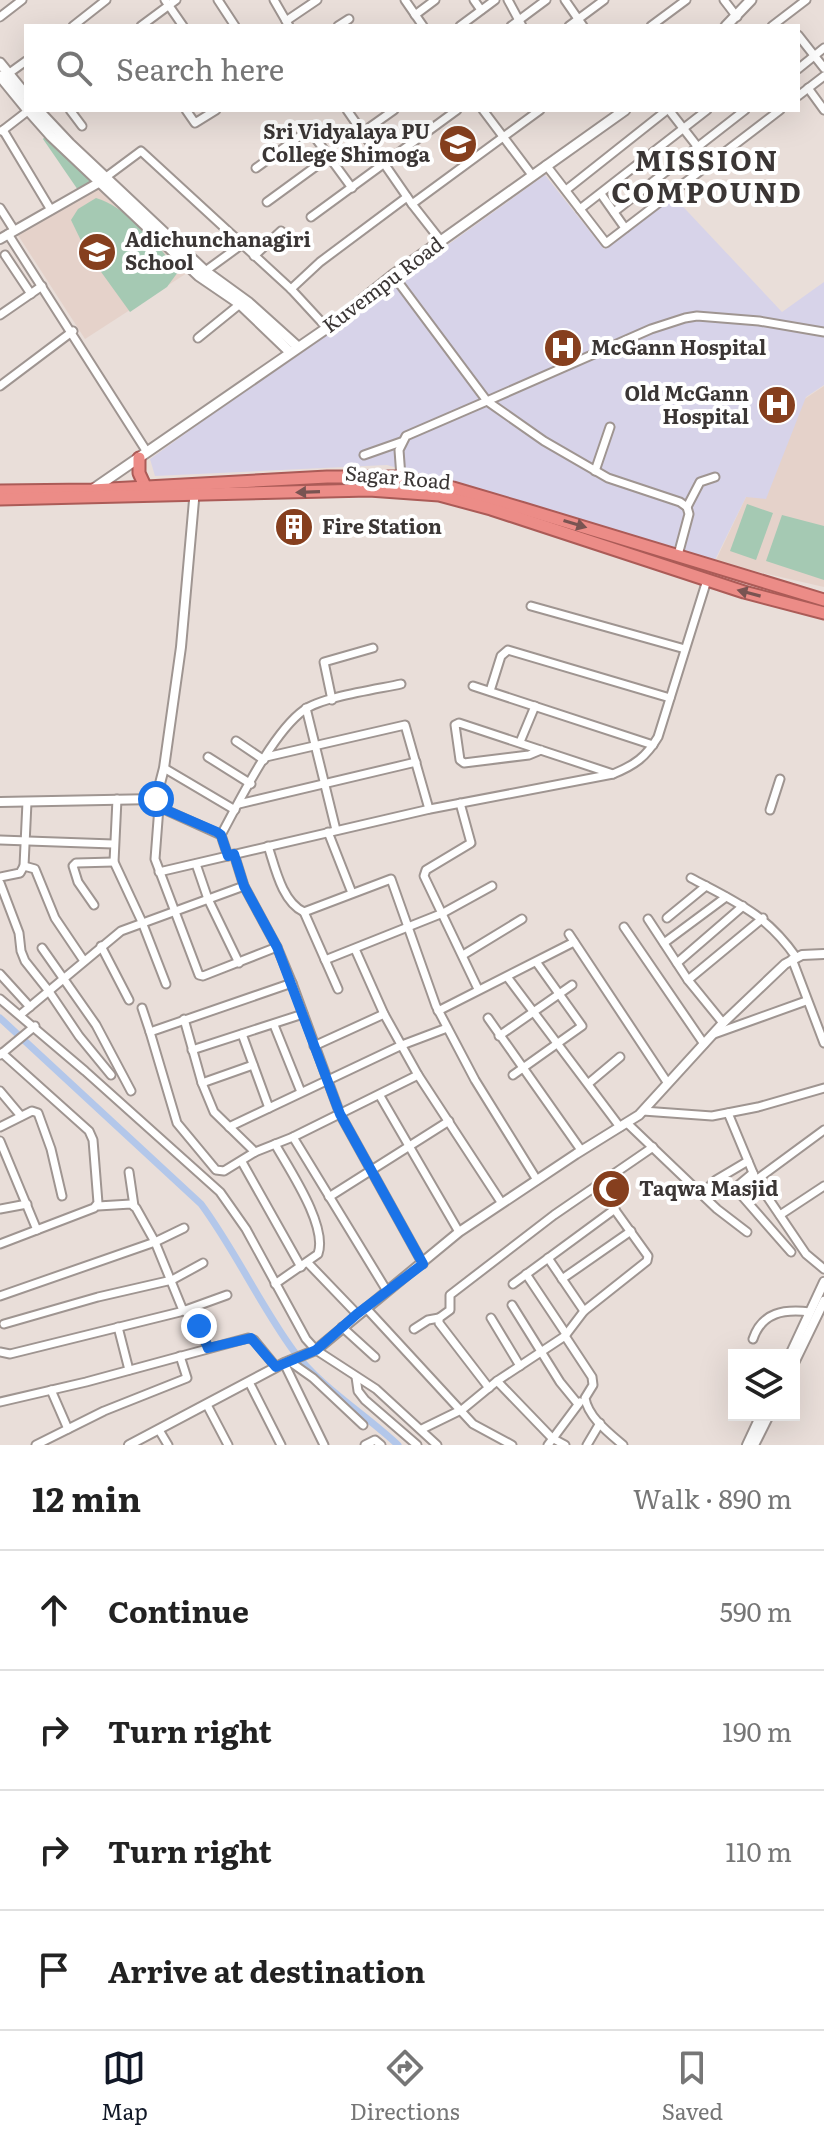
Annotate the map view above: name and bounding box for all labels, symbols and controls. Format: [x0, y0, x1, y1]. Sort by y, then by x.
search box [24, 24, 800, 112]
icon: search [52, 46, 96, 90]
text: Search here [116, 46, 284, 90]
place label: Sri Vidyalaya PU College Shimoga [262, 115, 430, 168]
school or university icon: Sri Vidyalaya PU College Shimoga [437, 123, 479, 165]
district label: MISSION COMPOUND [611, 138, 803, 212]
place label: Adichunchanagiri School [125, 223, 311, 276]
street label: Kuvempu Road [315, 228, 448, 339]
school or university icon: Adichunchanagiri School [76, 231, 118, 273]
hospital icon: McGann Hospital [542, 327, 584, 369]
place label: McGann Hospital [591, 331, 766, 361]
place label: Old McGann Hospital [625, 377, 749, 430]
hospital icon: Old McGann Hospital [756, 384, 798, 426]
street label: Sagar Road [344, 456, 452, 496]
one-way arrow [295, 485, 320, 498]
building icon: Fire Station [273, 506, 315, 548]
place label: Fire Station [322, 510, 442, 540]
one-way arrow [564, 518, 588, 531]
one-way arrow [736, 587, 761, 599]
route start [138, 781, 174, 817]
mosque icon: Taqwa Masjid [590, 1168, 632, 1210]
place label: Taqwa Masjid [639, 1172, 778, 1202]
route end [181, 1308, 217, 1344]
map controls [728, 1349, 800, 1421]
button: layers [728, 1349, 800, 1421]
text: 12 min [32, 1472, 141, 1522]
text: Walk · 890 m [633, 1478, 792, 1517]
icon: ahead [32, 1588, 76, 1632]
text: Continue [108, 1588, 249, 1632]
text: 590 m [720, 1591, 792, 1630]
icon: right [32, 1708, 76, 1752]
text: Turn right [108, 1708, 272, 1752]
text: 190 m [722, 1711, 792, 1750]
icon: right [32, 1828, 76, 1872]
text: Turn right [108, 1828, 272, 1872]
text: 110 m [725, 1831, 792, 1870]
icon: arrive [32, 1948, 76, 1992]
text: Arrive at destination [108, 1948, 425, 1992]
tab: Map [101, 2046, 148, 2127]
tab: Directions [350, 2046, 460, 2127]
tab: Saved [662, 2046, 723, 2127]

